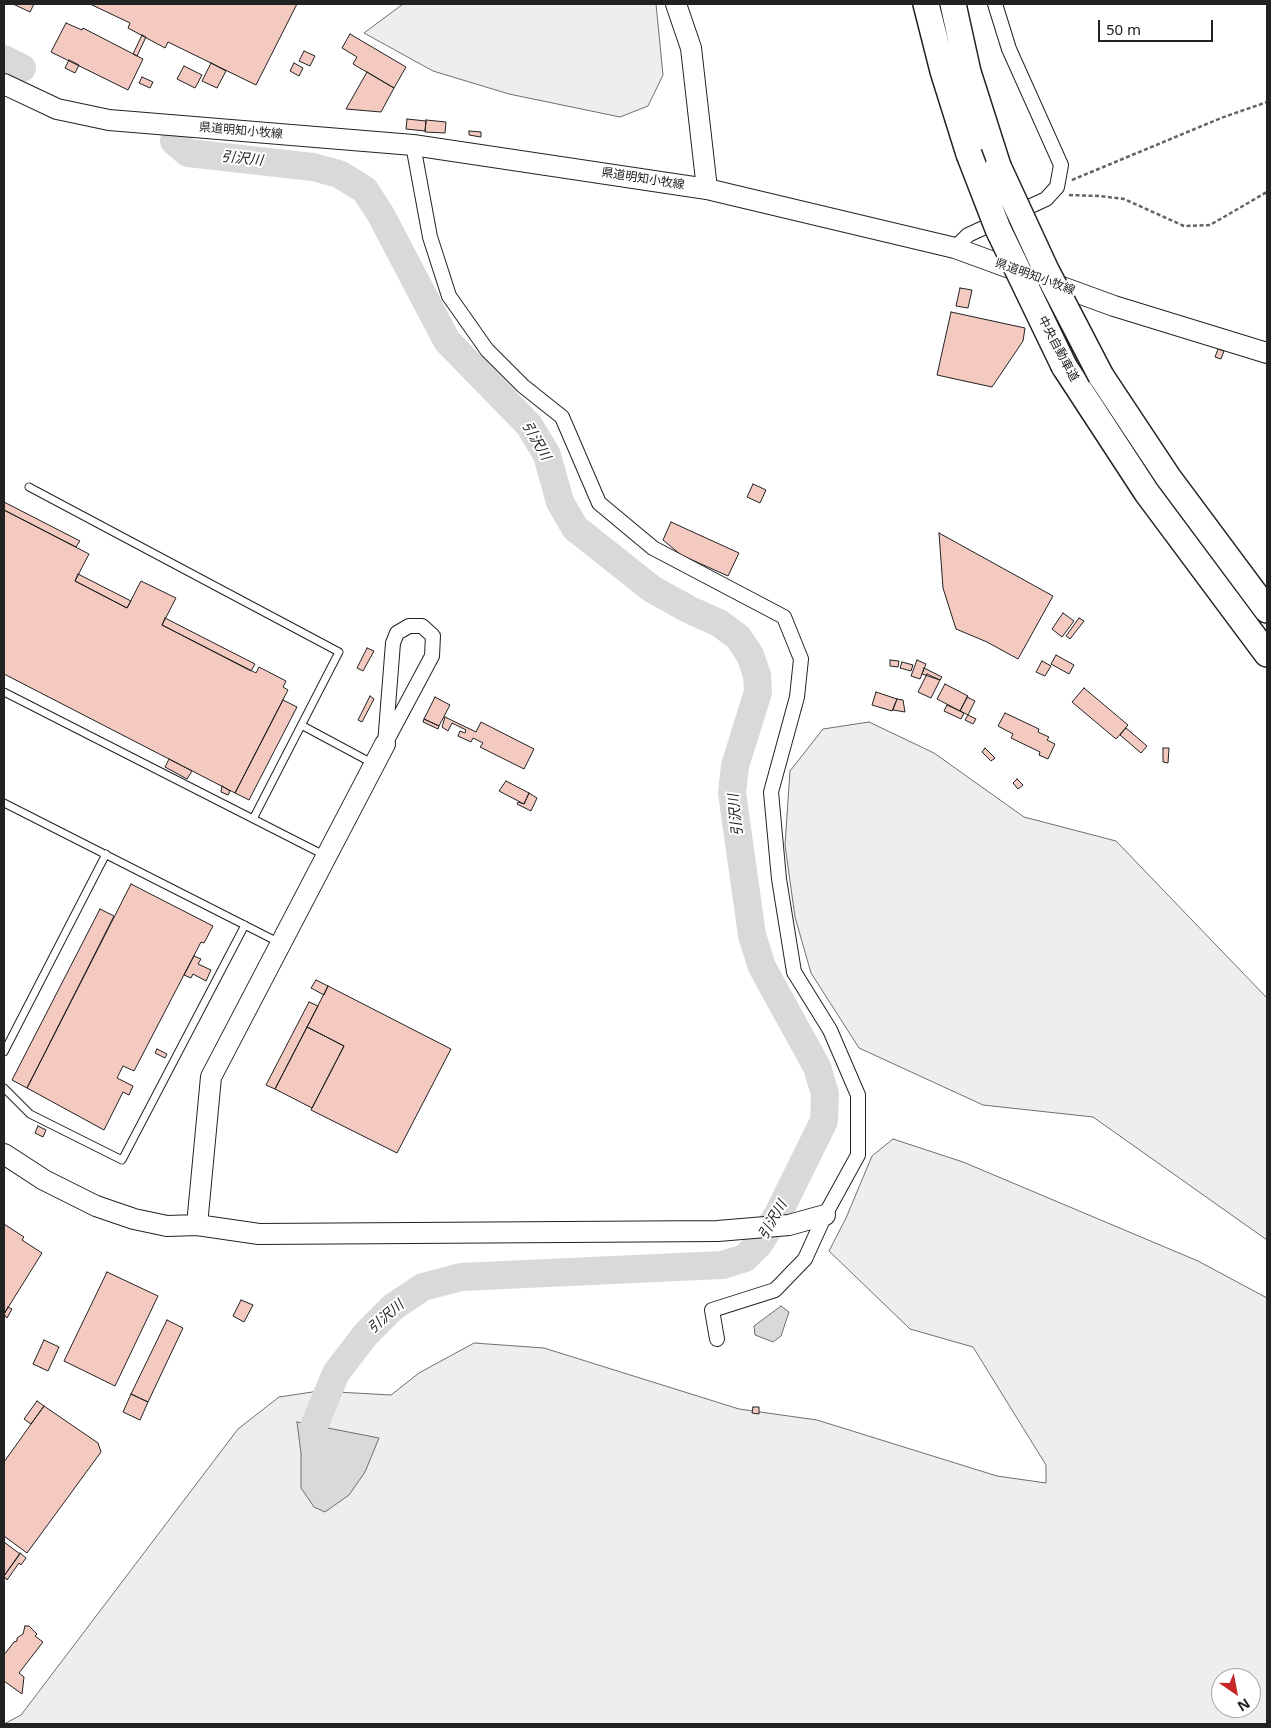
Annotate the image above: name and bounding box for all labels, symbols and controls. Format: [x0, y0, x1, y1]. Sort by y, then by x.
scale bar [1101, 10, 1216, 42]
text: 50 m [1106, 19, 1141, 39]
street label: 県道明知小牧線 [199, 120, 283, 142]
water label: 引沢川 [220, 148, 264, 170]
street label: 県道明知小牧線 [600, 165, 686, 193]
street label: 県道明知小牧線 [993, 256, 1077, 298]
street label: 中央自動車道 [1035, 314, 1081, 384]
water label: 引沢川 [518, 419, 554, 463]
water label: 引沢川 [725, 793, 747, 837]
water label: 引沢川 [755, 1198, 791, 1242]
water label: 引沢川 [365, 1297, 407, 1337]
north arrow [1211, 1668, 1261, 1718]
text: N [1234, 1694, 1254, 1716]

